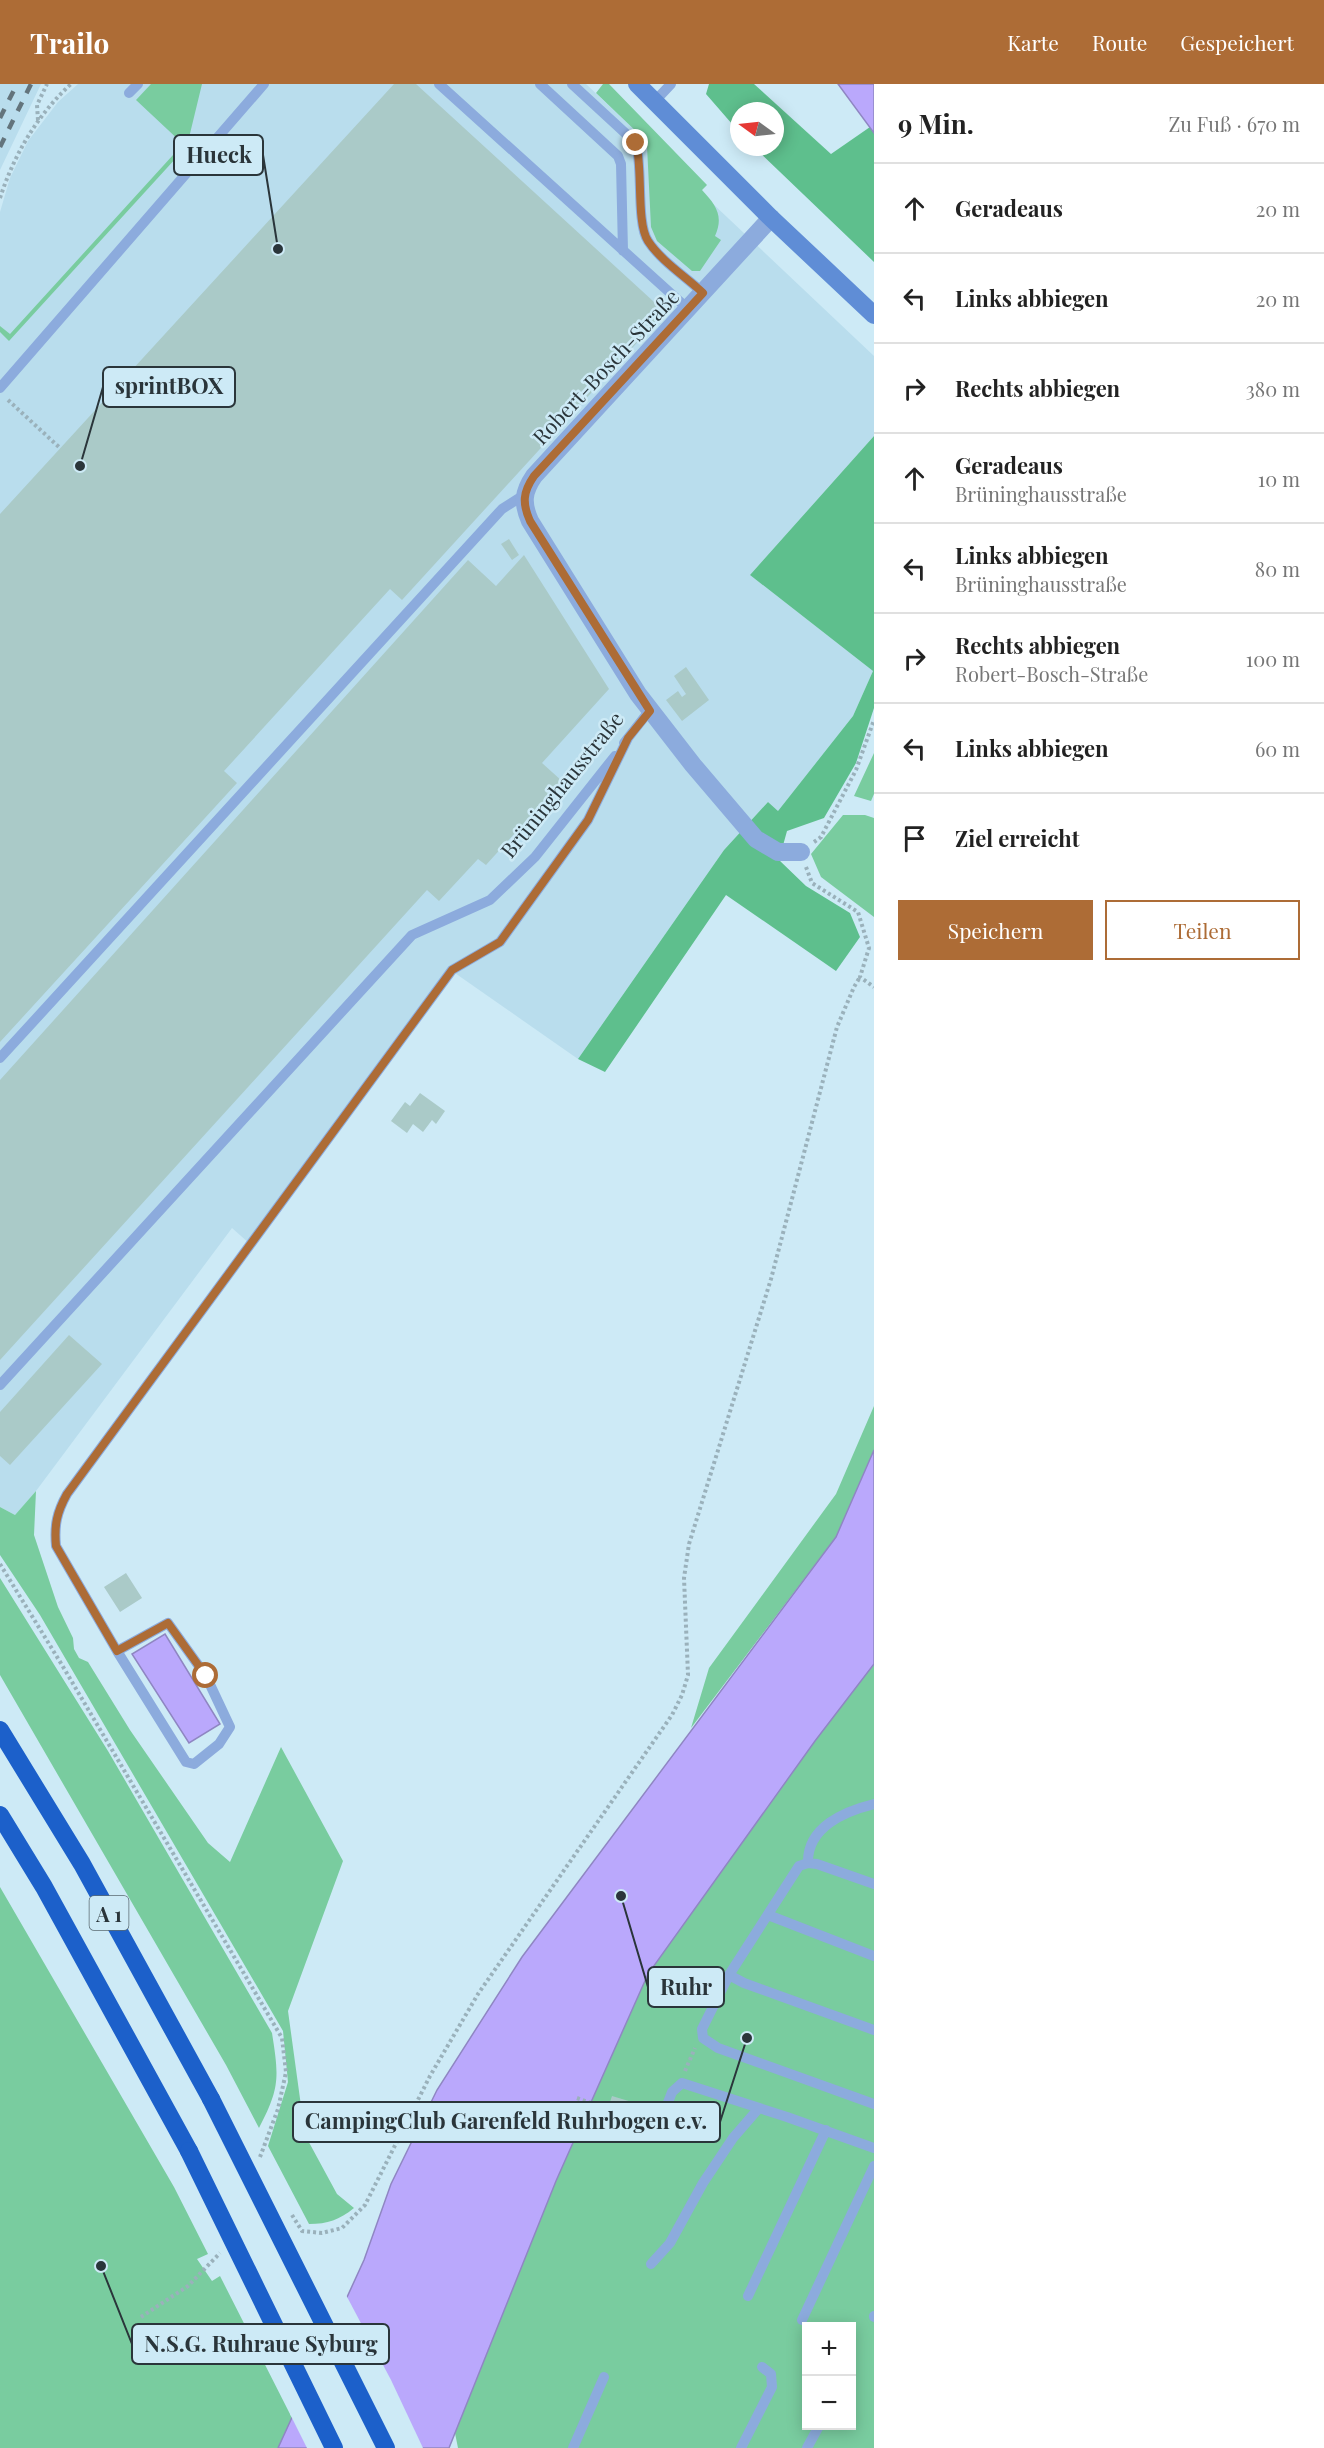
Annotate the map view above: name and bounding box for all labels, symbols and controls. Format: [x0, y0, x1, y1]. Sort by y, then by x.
text: Trailo [30, 24, 109, 61]
text: Karte [1007, 28, 1059, 56]
text: Route [1092, 28, 1147, 56]
text: Gespeichert [1180, 28, 1294, 56]
north arrow [730, 102, 784, 156]
text: 9 Min. [898, 106, 974, 141]
text: Zu Fuß · 670 m [1169, 110, 1300, 137]
route end [622, 129, 648, 155]
callout: Hueck [174, 135, 263, 175]
text: Hueck [186, 139, 252, 169]
icon: ahead [898, 192, 931, 225]
text: Geradeaus [955, 193, 1063, 223]
text: 20 m [1256, 195, 1300, 222]
street label: Robert-Bosch-Straße [526, 282, 684, 450]
icon: left [898, 282, 931, 315]
text: Links abbiegen [955, 283, 1109, 313]
text: 20 m [1256, 285, 1300, 312]
callout: sprintBOX [103, 367, 235, 407]
text: sprintBOX [115, 370, 224, 400]
icon: right [898, 372, 931, 405]
text: Rechts abbiegen [955, 373, 1120, 403]
text: 380 m [1246, 375, 1300, 402]
text: Geradeaus [955, 450, 1063, 480]
icon: ahead [898, 462, 931, 495]
text: 10 m [1258, 465, 1300, 492]
text: Brüninghausstraße [955, 480, 1127, 507]
text: Links abbiegen [955, 540, 1109, 570]
icon: left [898, 552, 931, 585]
text: 80 m [1255, 555, 1300, 582]
text: Brüninghausstraße [955, 570, 1127, 597]
text: Rechts abbiegen [955, 630, 1120, 660]
icon: right [898, 642, 931, 675]
text: 100 m [1246, 645, 1300, 672]
text: Robert-Bosch-Straße [955, 660, 1148, 687]
street label: Brüninghausstraße [493, 705, 629, 863]
icon: left [898, 732, 931, 765]
text: Links abbiegen [955, 733, 1109, 763]
text: 60 m [1255, 735, 1300, 762]
icon: arrive [898, 822, 931, 855]
text: Ziel erreicht [955, 823, 1079, 853]
button: Speichern [898, 900, 1093, 960]
button: Teilen [1105, 900, 1300, 960]
route start [192, 1662, 218, 1688]
road number: A 1 [90, 1896, 128, 1930]
callout: Ruhr [648, 1967, 724, 2007]
text: Ruhr [660, 1971, 713, 2001]
callout: CampingClub Garenfeld Ruhrbogen e.v. [293, 2102, 720, 2142]
text: CampingClub Garenfeld Ruhrbogen e.v. [305, 2105, 707, 2135]
map controls [802, 2322, 856, 2430]
button: + [802, 2322, 856, 2376]
callout: N.S.G. Ruhraue Syburg [132, 2324, 389, 2364]
text: N.S.G. Ruhraue Syburg [144, 2328, 379, 2358]
button: − [802, 2376, 856, 2430]

